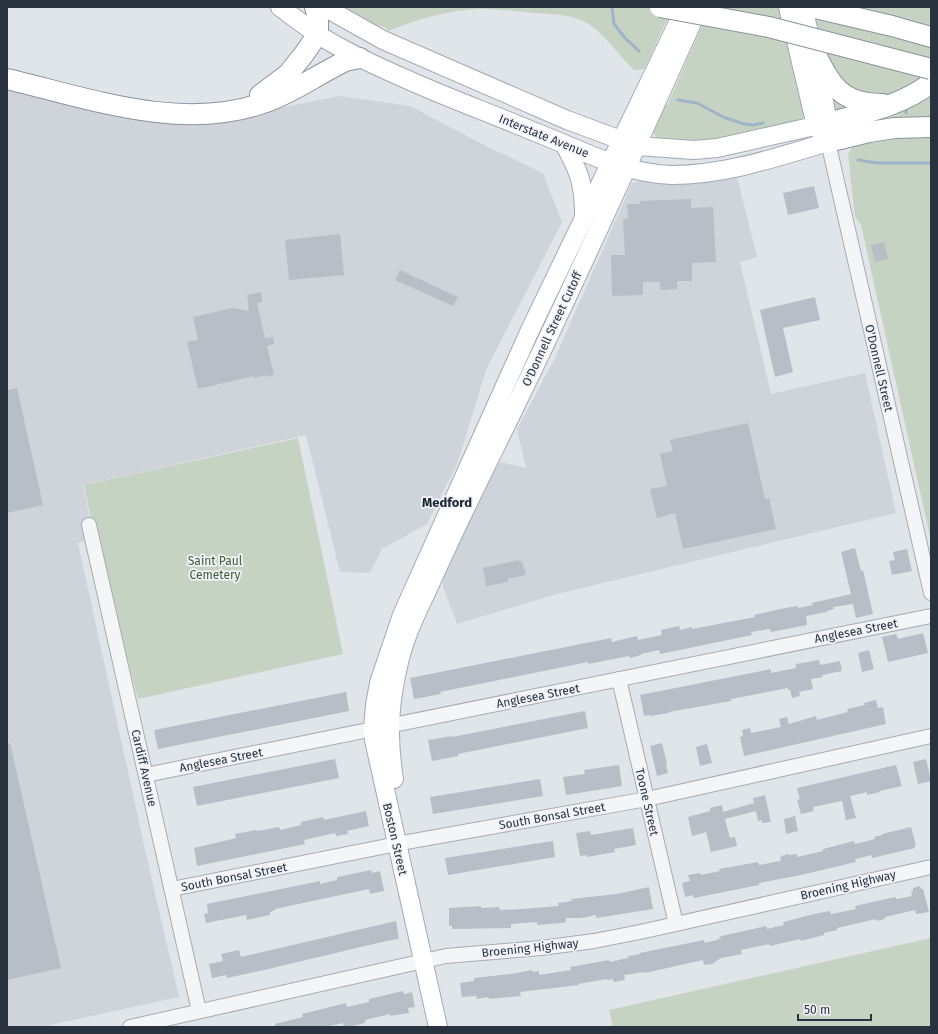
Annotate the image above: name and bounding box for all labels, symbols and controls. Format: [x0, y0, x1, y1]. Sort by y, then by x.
street label: Interstate Avenue [497, 112, 591, 160]
street label: O'Donnell Street Cutoff [519, 269, 585, 389]
street label: O'Donnell Street [862, 323, 896, 414]
district label: Medford [422, 495, 472, 510]
park label: Saint Paul Cemetery [188, 554, 243, 582]
street label: Anglesea Street [813, 616, 899, 646]
street label: Anglesea Street [495, 681, 581, 711]
street label: Cardiff Avenue [128, 728, 160, 808]
street label: Anglesea Street [178, 745, 264, 775]
street label: Toone Street [632, 767, 662, 838]
street label: South Bonsal Street [498, 800, 607, 832]
street label: Boston Street [380, 801, 410, 877]
street label: South Bonsal Street [180, 860, 289, 894]
street label: Broening Highway [799, 867, 897, 903]
street label: Broening Highway [481, 936, 579, 960]
scale bar [798, 996, 871, 1022]
text: 50 m [804, 1003, 830, 1017]

